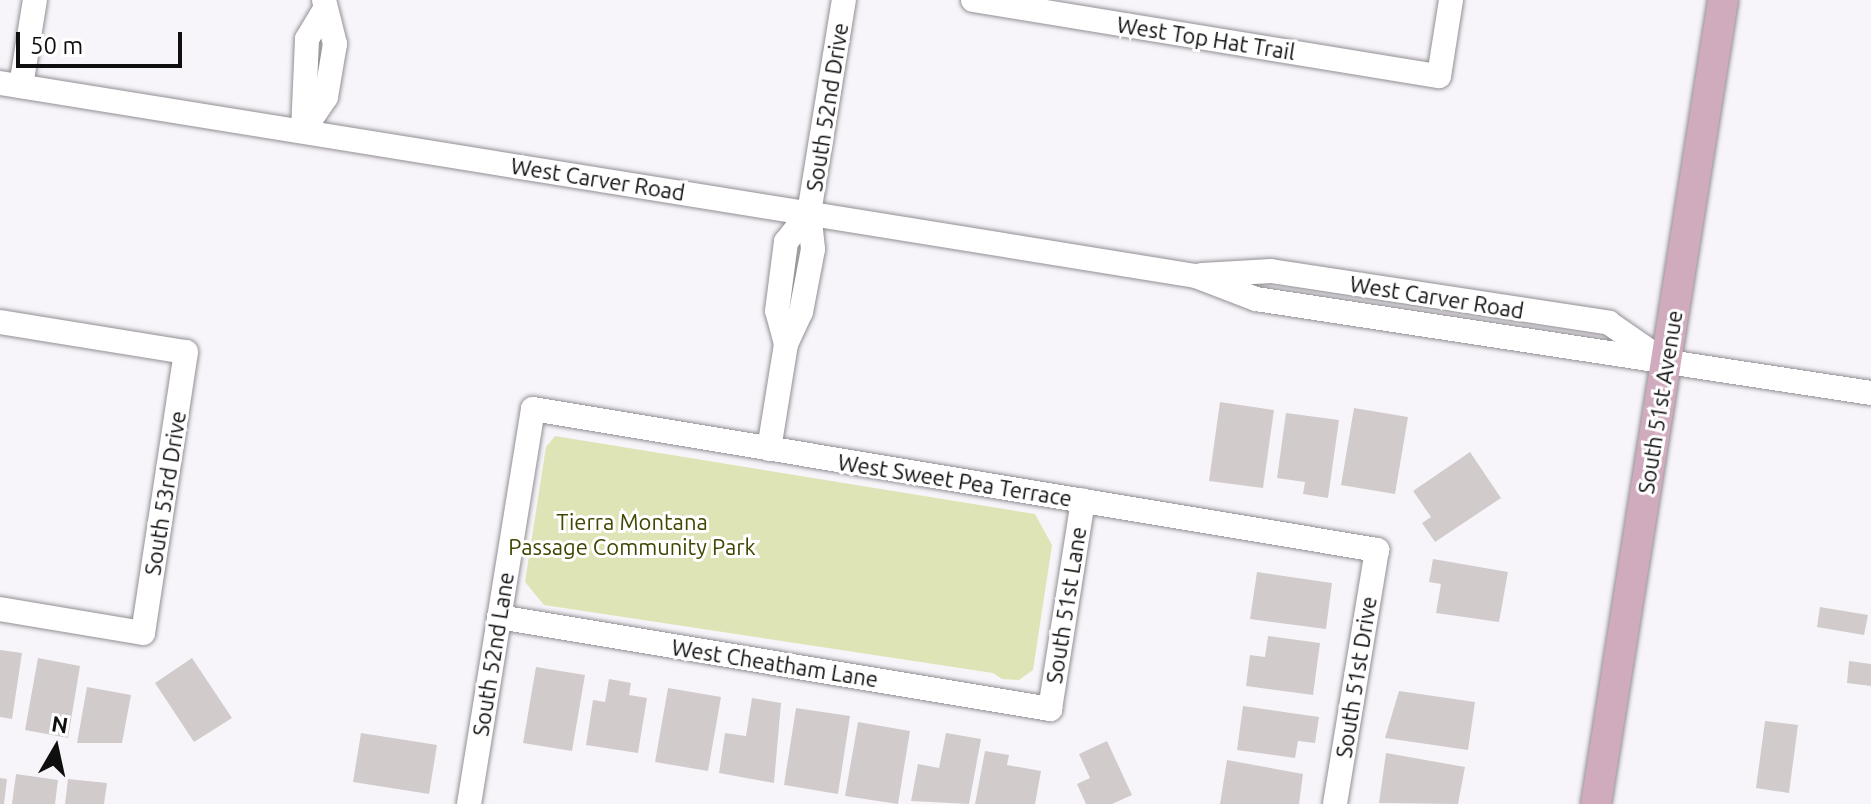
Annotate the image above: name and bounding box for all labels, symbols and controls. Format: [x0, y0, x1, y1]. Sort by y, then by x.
street label: West Top Hat Trail [1115, 11, 1297, 65]
scale bar [20, 16, 186, 66]
street label: South 52nd Drive [801, 21, 853, 193]
text: 50 m [30, 32, 83, 59]
street label: West Carver Road [509, 152, 687, 206]
street label: West Carver Road [1348, 270, 1526, 324]
street label: South 51st Avenue [1632, 308, 1688, 496]
street label: South 53rd Drive [139, 409, 191, 577]
street label: West Sweet Pea Terrace [836, 448, 1074, 512]
park label: Tierra Montana Passage Community Park [508, 508, 756, 560]
street label: South 51st Lane [1041, 525, 1091, 685]
street label: South 52nd Lane [467, 570, 519, 738]
street label: South 51st Drive [1330, 594, 1382, 760]
street label: West Cheatham Lane [670, 634, 880, 692]
north arrow [16, 708, 96, 788]
text: N [50, 710, 70, 737]

